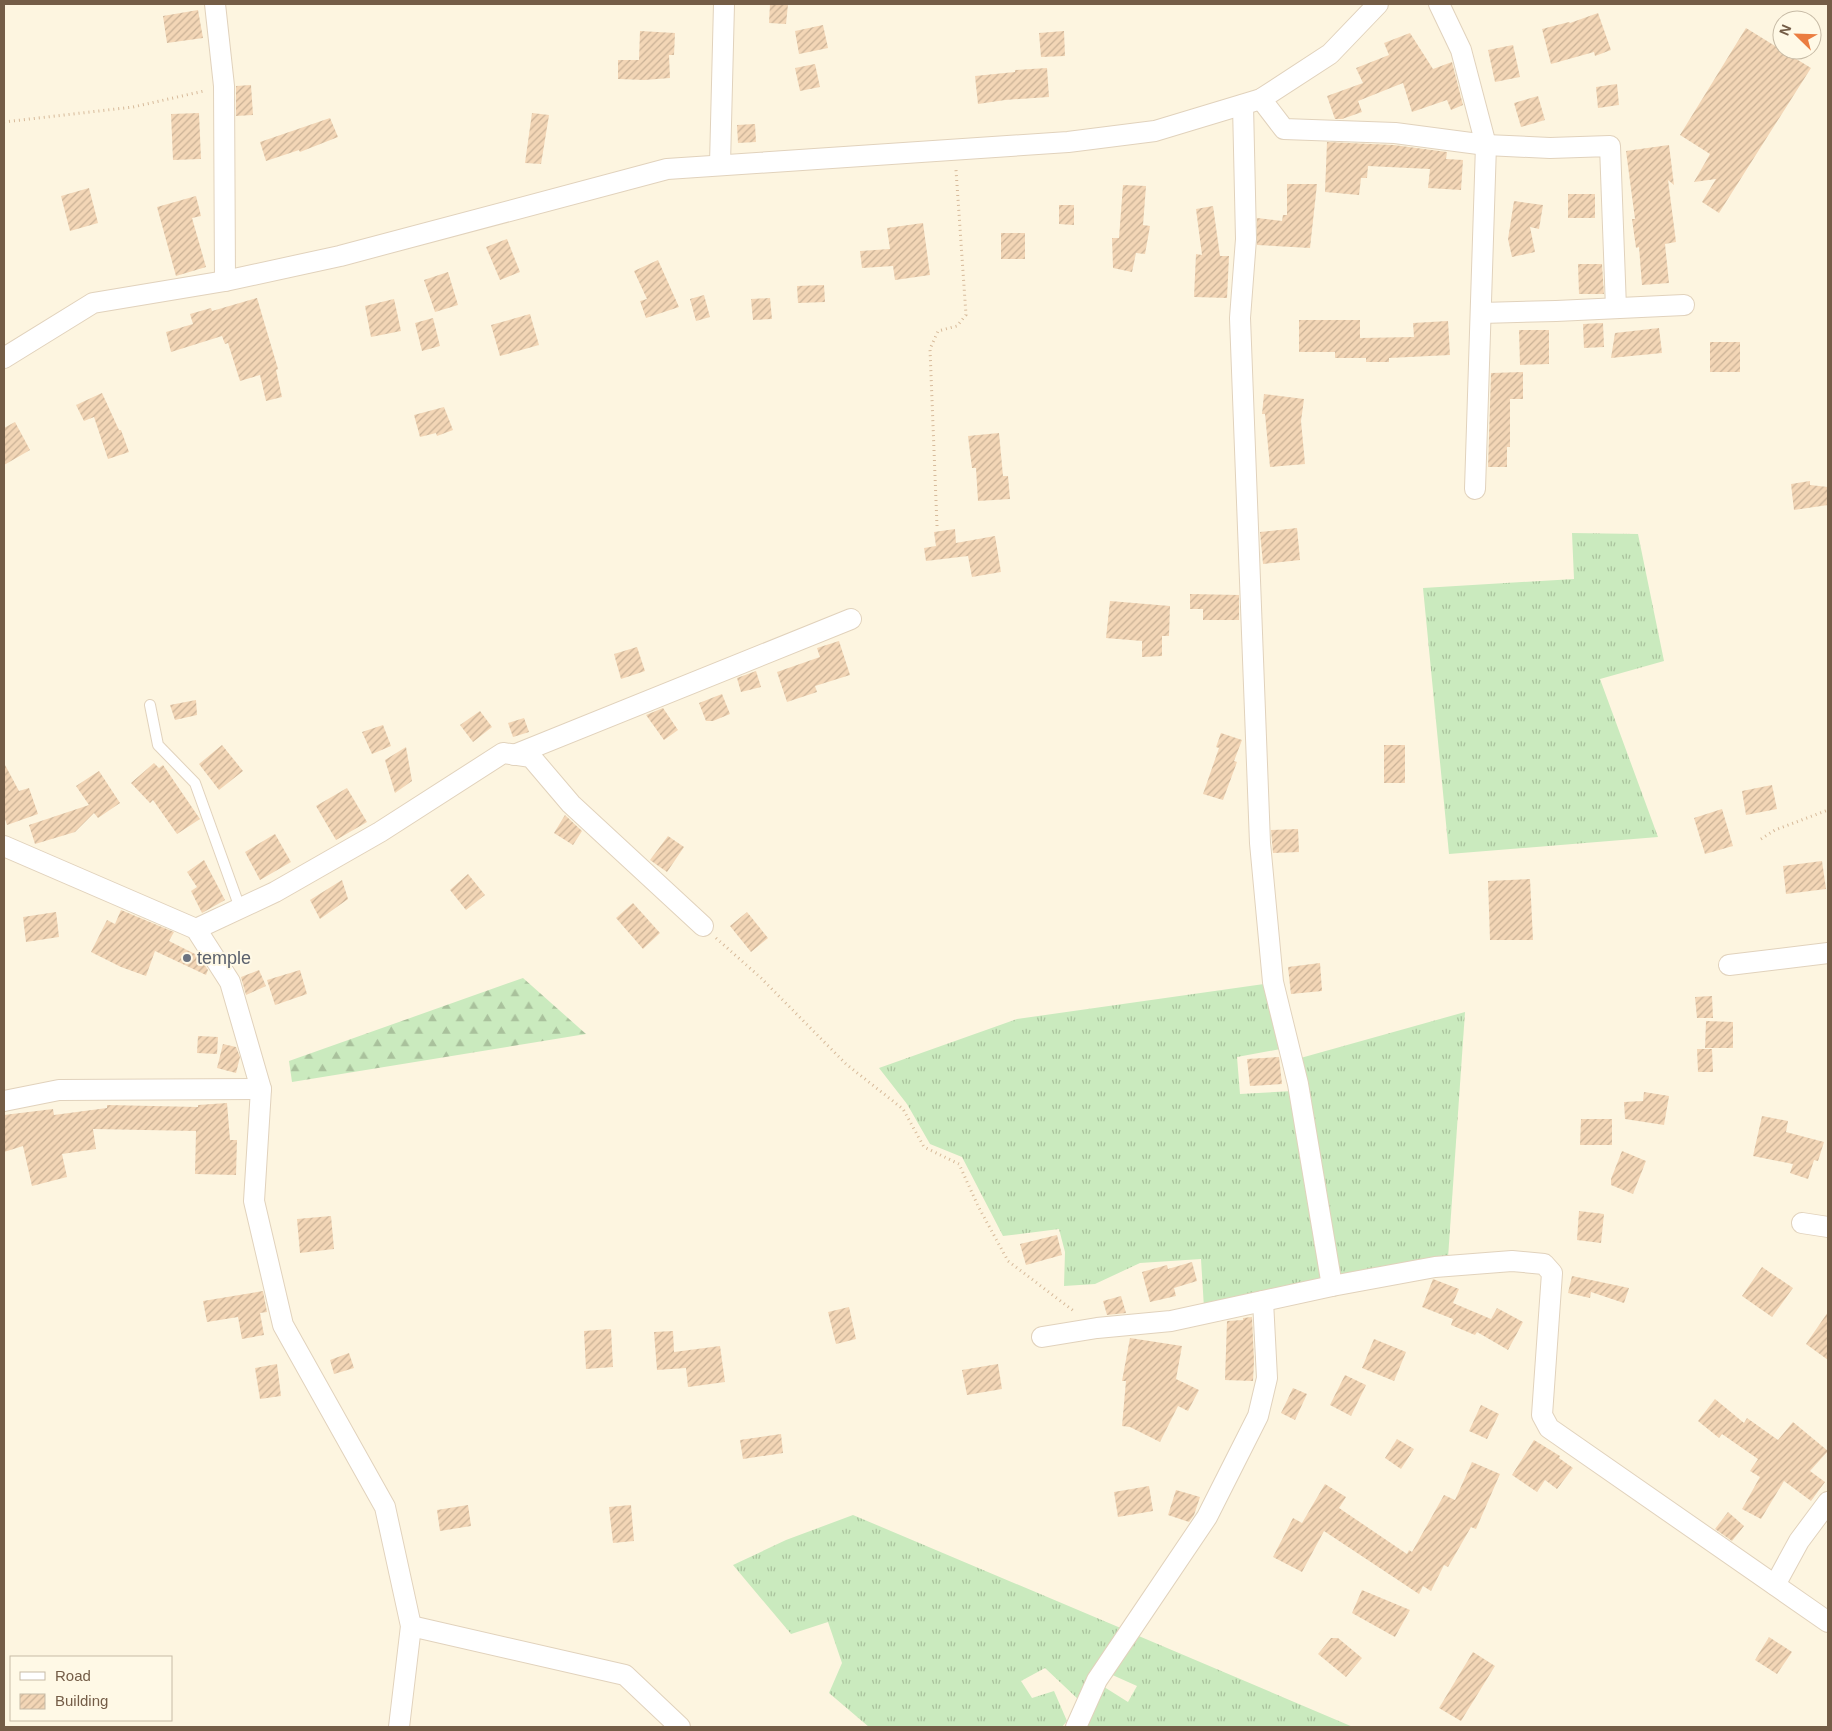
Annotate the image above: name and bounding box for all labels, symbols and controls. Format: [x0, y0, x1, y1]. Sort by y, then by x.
north arrow [1772, 10, 1822, 60]
text: N [1776, 22, 1794, 38]
place label: temple [197, 948, 251, 968]
marker: temple [181, 952, 193, 964]
legend [10, 1656, 172, 1721]
text: Road [55, 1667, 91, 1684]
text: Building [55, 1692, 108, 1709]

